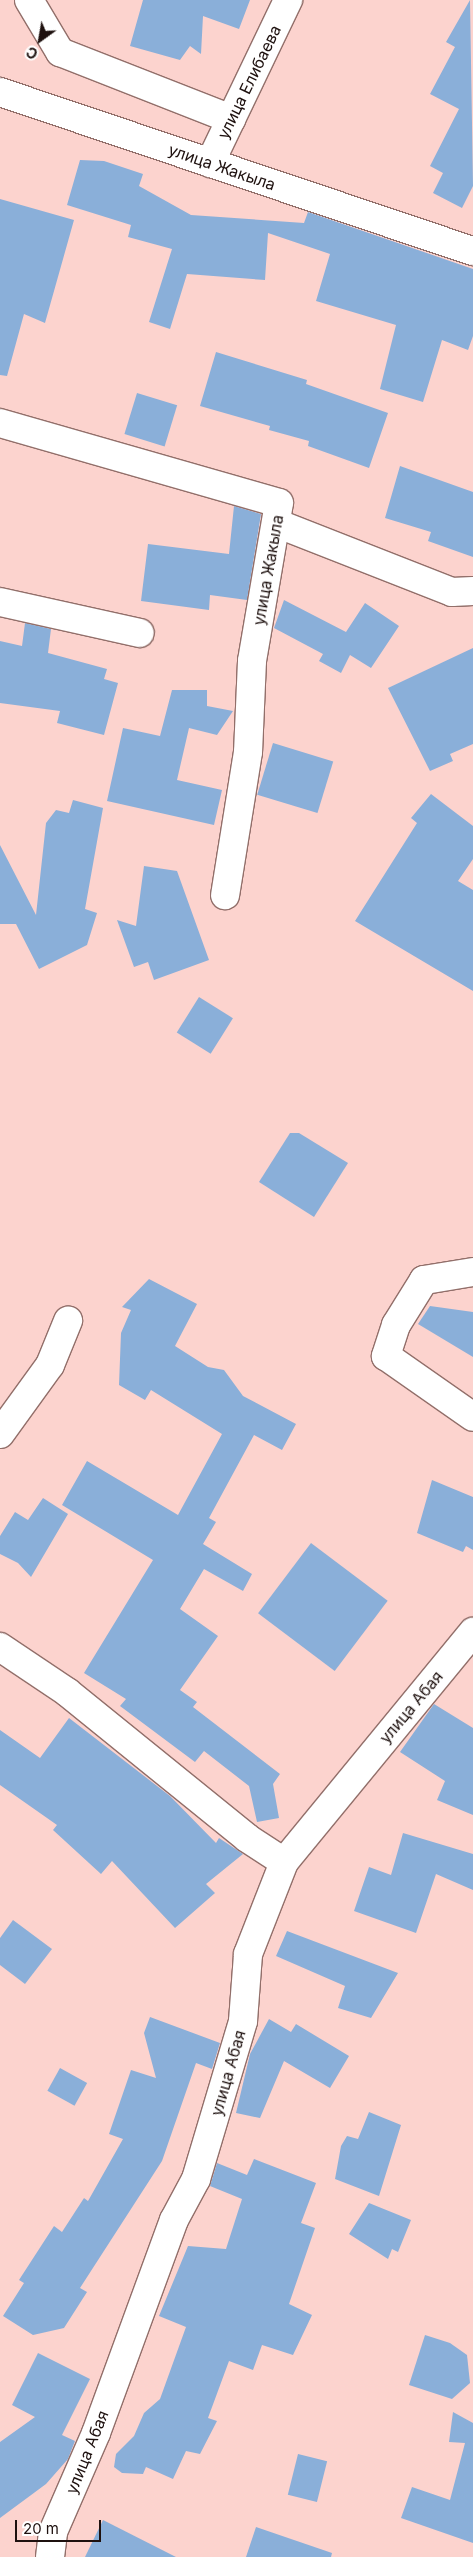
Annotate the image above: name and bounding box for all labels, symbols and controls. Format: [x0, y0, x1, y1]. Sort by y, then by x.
north arrow [15, 15, 65, 65]
street label: улица Елибаева [213, 22, 285, 142]
text: С [23, 43, 41, 63]
street label: улица Жакыла [166, 140, 278, 194]
street label: улица Жакыла [249, 513, 287, 627]
street label: улица Абая [375, 1667, 447, 1747]
street label: улица Абая [207, 2028, 249, 2118]
street label: улица Абая [62, 2407, 112, 2497]
scale bar [18, 2510, 104, 2542]
text: 20 m [23, 2519, 59, 2538]

